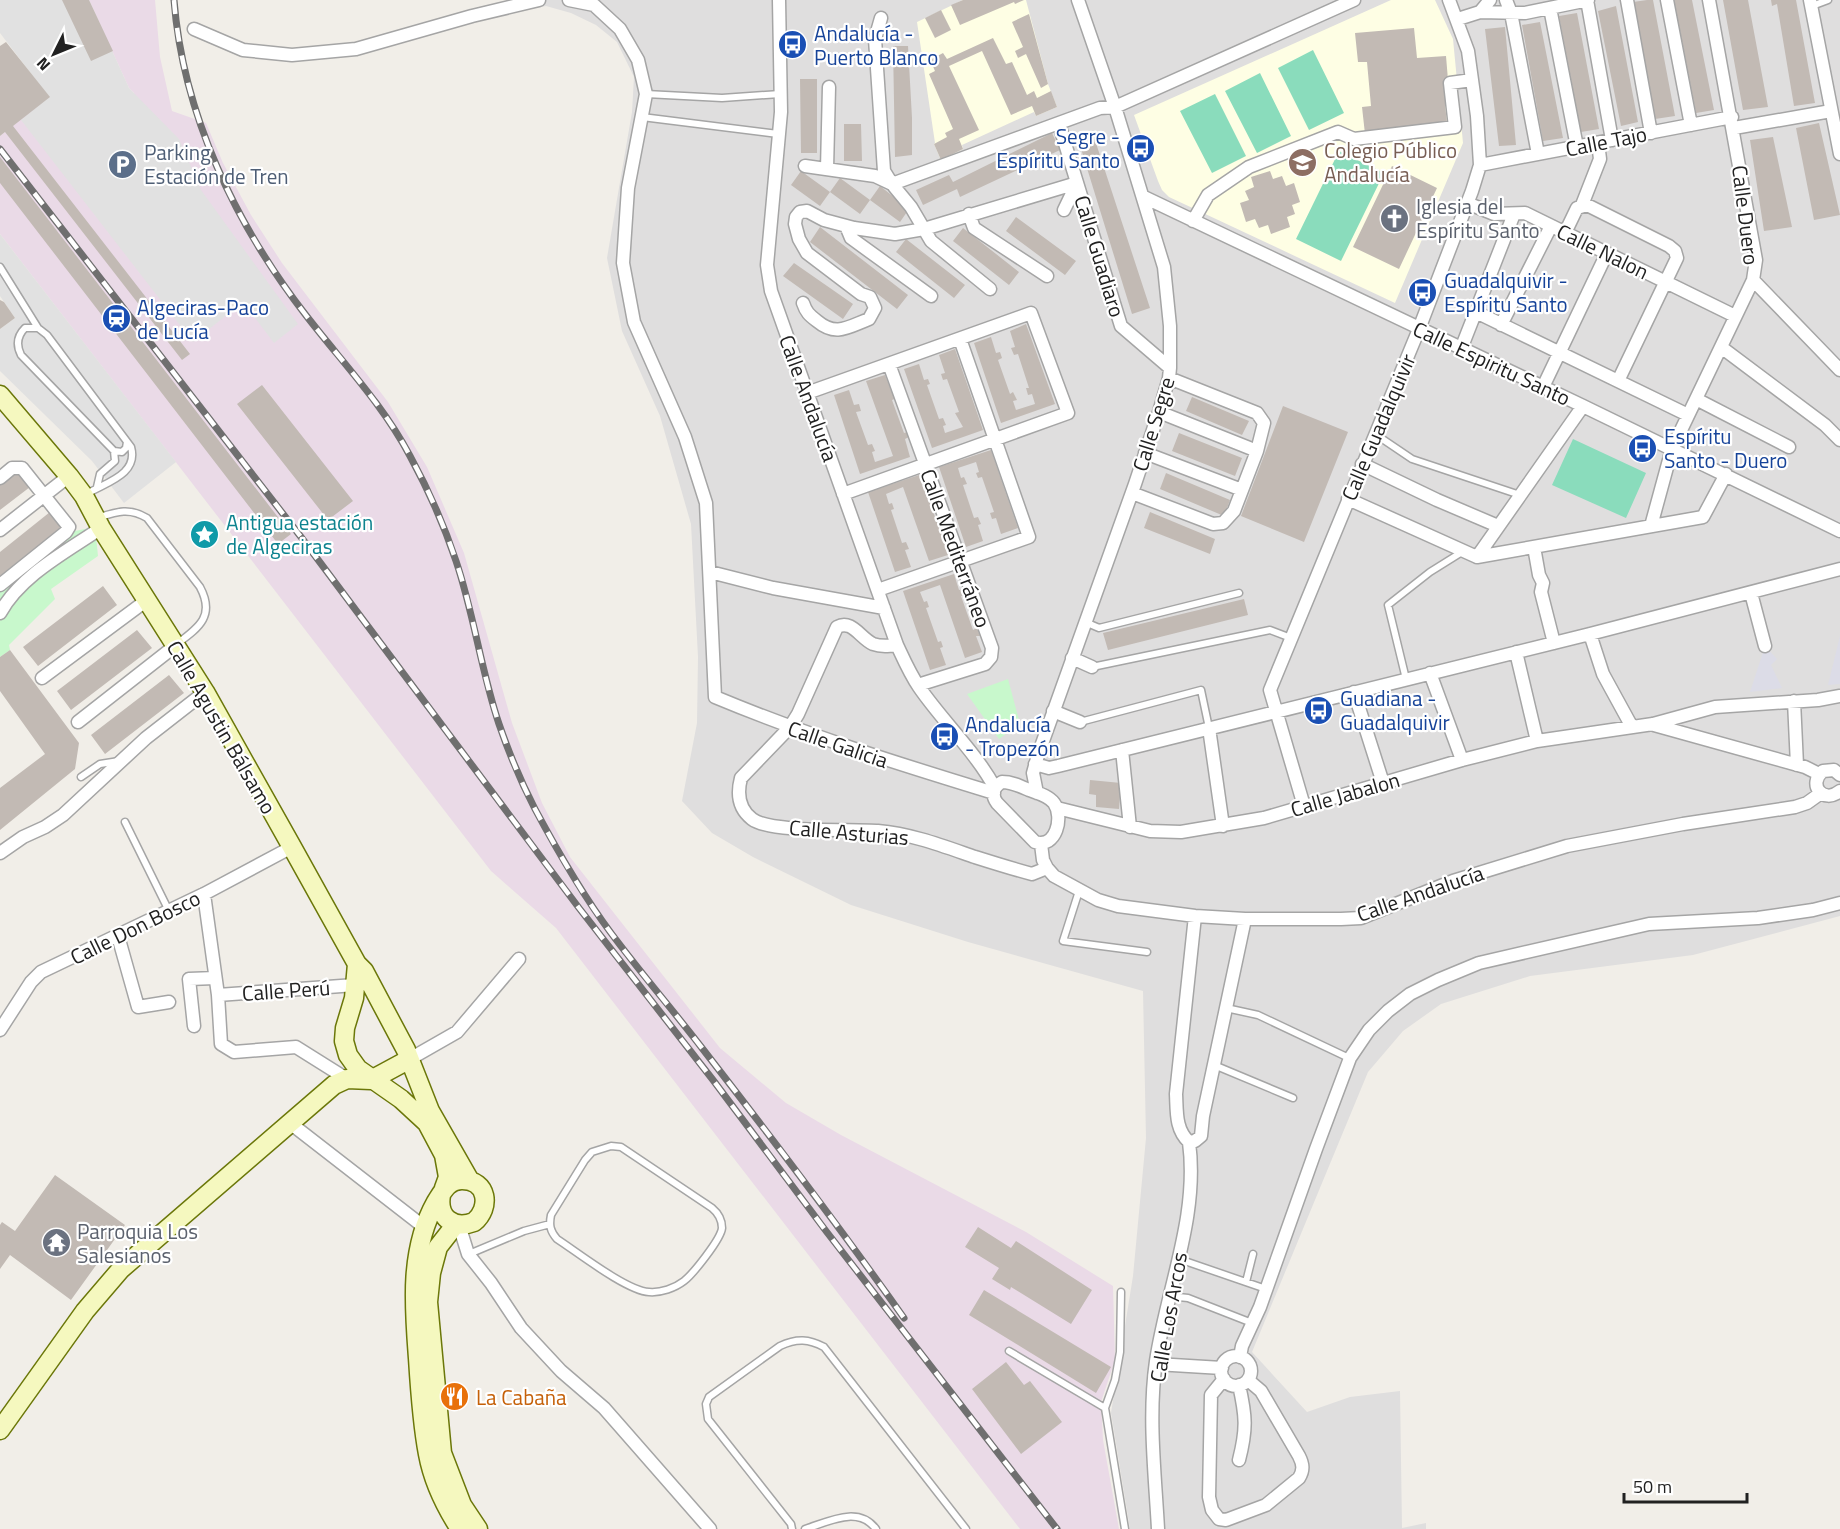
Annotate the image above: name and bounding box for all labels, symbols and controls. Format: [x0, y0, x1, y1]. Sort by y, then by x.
place label: Andalucía - Puerto Blanco [814, 17, 938, 73]
north arrow [24, 24, 84, 84]
bus stop icon: Andalucía - Puerto Blanco [777, 29, 809, 61]
text: N [30, 52, 56, 76]
street label: Calle Tajo [1563, 117, 1649, 165]
place label: Segre - Espíritu Santo [996, 120, 1120, 176]
bus stop icon: Segre - Espíritu Santo [1125, 132, 1157, 164]
place label: Colegio Público Andalucía [1324, 134, 1457, 190]
place label: Parking Estación de Tren [144, 136, 289, 192]
school or university icon: Colegio Público Andalucía [1287, 146, 1319, 178]
parking icon: Parking Estación de Tren [107, 148, 139, 180]
street label: Calle Duero [1724, 163, 1768, 267]
place label: Iglesia del Espíritu Santo [1416, 190, 1540, 246]
street label: Calle Guadiaro [1066, 191, 1134, 321]
church icon: Iglesia del Espíritu Santo [1379, 202, 1411, 234]
street label: Calle Nalon [1552, 215, 1654, 287]
place label: Guadalquivir - Espíritu Santo [1444, 264, 1568, 320]
bus stop icon: Guadalquivir - Espíritu Santo [1407, 276, 1439, 308]
place label: Algeciras-Paco de Lucía [137, 291, 269, 347]
station icon: Algeciras-Paco de Lucía [100, 303, 132, 335]
street label: Calle Espiritu Santo [1408, 312, 1576, 414]
street label: Calle Andalucía [771, 330, 847, 466]
street label: Calle Guadalquivir [1333, 349, 1423, 505]
street label: Calle Segre [1123, 373, 1183, 475]
place label: Espíritu Santo - Duero [1664, 420, 1787, 476]
bus stop icon: Espíritu Santo - Duero [1627, 432, 1659, 464]
street label: Calle Mediterráneo [912, 464, 1000, 632]
place label: Antigua estación de Algeciras [226, 506, 373, 562]
place icon: Antigua estación de Algeciras [189, 518, 221, 550]
street label: Calle Agustin Bálsamo [159, 634, 285, 820]
place label: Guadiana - Guadalquivir [1340, 682, 1450, 738]
bus stop icon: Guadiana - Guadalquivir [1303, 694, 1335, 726]
place label: Andalucía - Tropezón [965, 708, 1060, 764]
street label: Calle Galicia [784, 712, 893, 776]
bus stop icon: Andalucía - Tropezón [928, 720, 960, 752]
street label: Calle Jabalon [1287, 763, 1403, 825]
street label: Calle Asturias [788, 811, 910, 853]
street label: Calle Andalucía [1352, 856, 1488, 930]
street label: Calle Don Bosco [64, 882, 206, 972]
street label: Calle Perú [241, 971, 331, 1009]
place label: Parroquia Los Salesianos [77, 1215, 198, 1271]
temple icon: Parroquia Los Salesianos [40, 1227, 72, 1259]
street label: Calle Los Arcos [1141, 1249, 1195, 1385]
restaurant icon: La Cabaña [439, 1381, 471, 1413]
place label: La Cabaña [476, 1381, 567, 1413]
scale bar [1624, 1466, 1747, 1504]
text: 50 m [1633, 1473, 1672, 1500]

